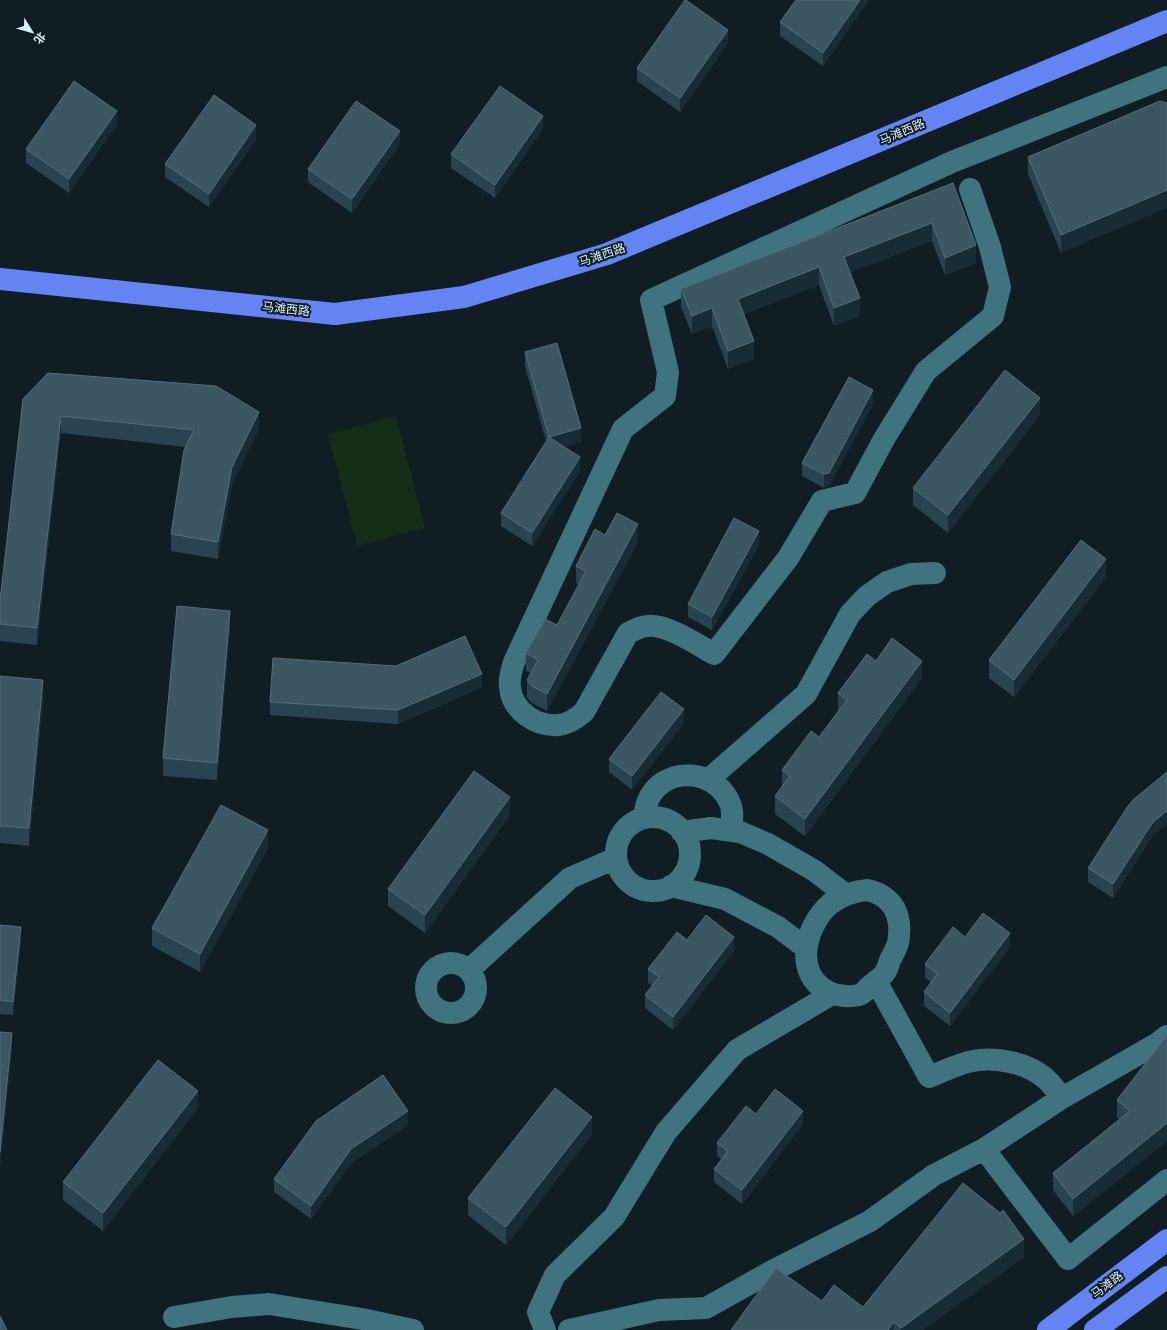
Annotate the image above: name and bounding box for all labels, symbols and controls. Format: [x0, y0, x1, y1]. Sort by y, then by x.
north arrow [12, 12, 52, 52]
text: 北 [31, 29, 48, 46]
street label: 马滩西路 [877, 116, 927, 148]
street label: 马滩西路 [577, 241, 627, 269]
street label: 马滩西路 [261, 300, 311, 318]
street label: 马滩路 [1088, 1269, 1126, 1301]

